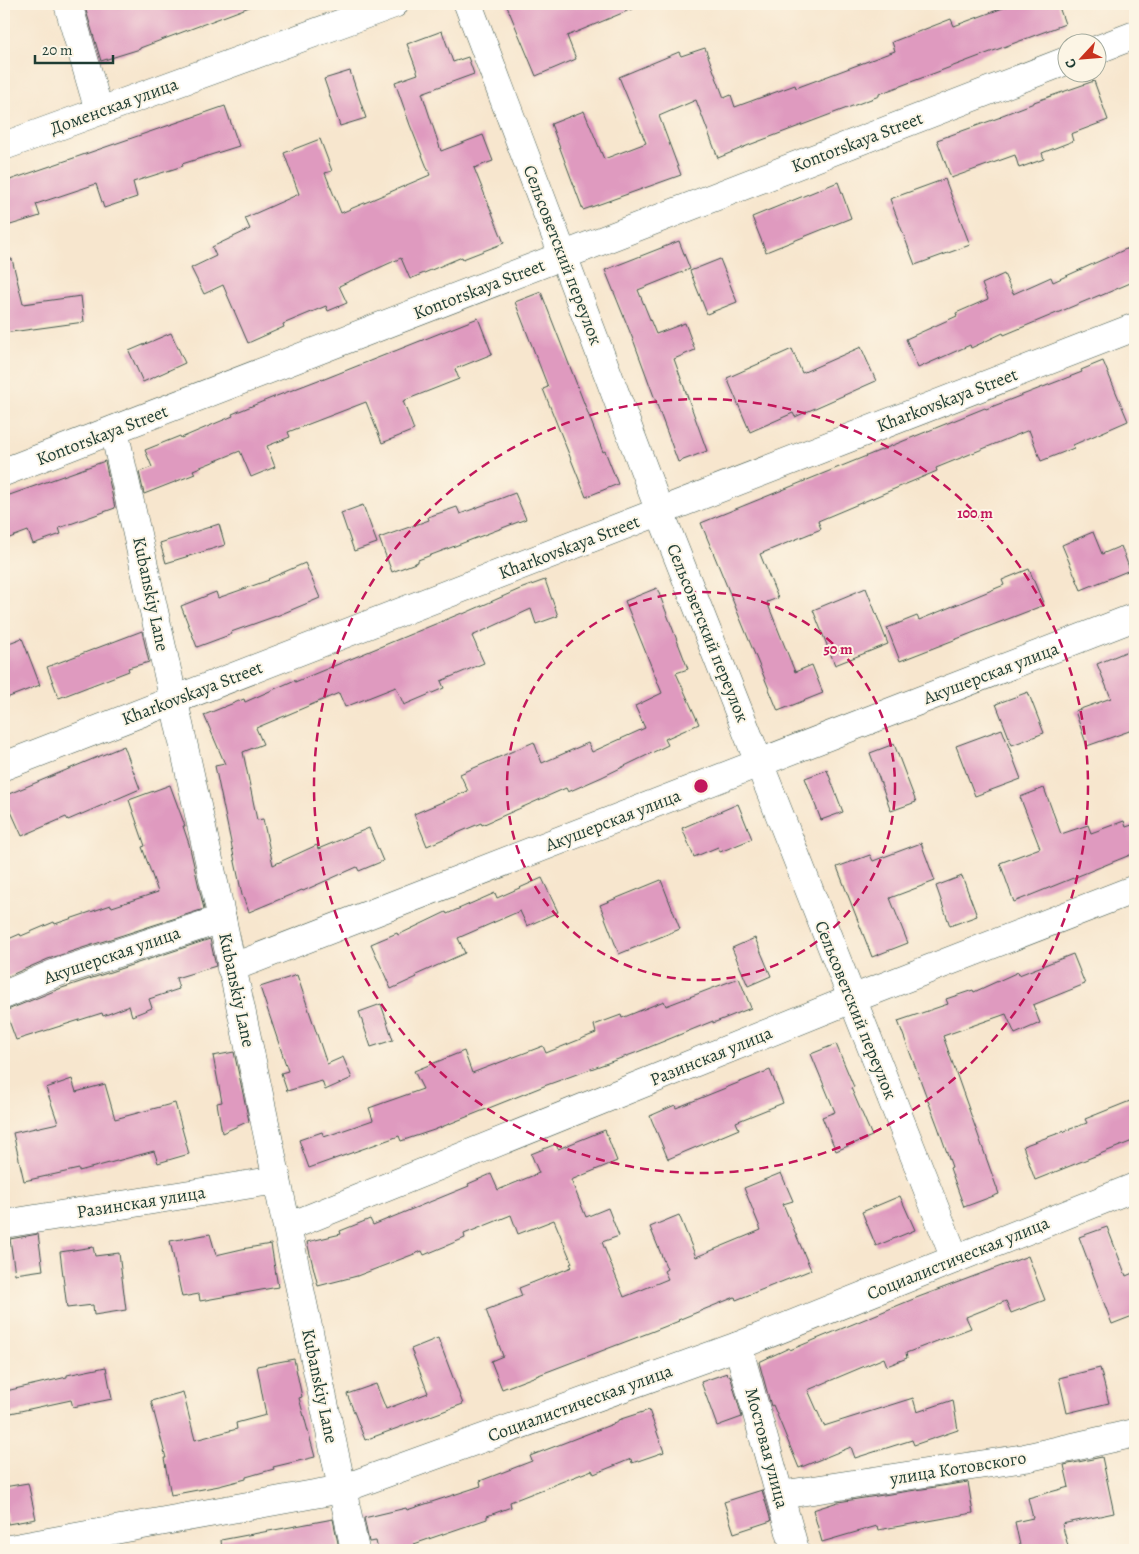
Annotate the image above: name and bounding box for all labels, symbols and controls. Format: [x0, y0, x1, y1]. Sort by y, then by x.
scale bar [35, 32, 112, 64]
north arrow [1056, 32, 1106, 82]
text: 20 m [42, 40, 73, 60]
text: С [1060, 55, 1081, 72]
street label: Доменская улица [47, 71, 182, 140]
street label: Kontorskaya Street [788, 106, 926, 178]
street label: Сельсоветский переулок [518, 162, 608, 348]
street label: Kontorskaya Street [410, 253, 548, 325]
street label: Kharkovskaya Street [873, 362, 1021, 438]
street label: Kontorskaya Street [33, 399, 171, 471]
text: 100 m [957, 503, 993, 523]
street label: Kharkovskaya Street [495, 509, 643, 585]
street label: Kubanskiy Lane [127, 535, 175, 653]
street label: Сельсоветский переулок [661, 540, 755, 726]
street label: Акушерская улица [919, 636, 1063, 710]
text: 50 m [823, 639, 853, 659]
street label: Kharkovskaya Street [118, 655, 266, 731]
centre of rings [692, 777, 710, 795]
street label: Акушерская улица [541, 783, 685, 857]
street label: Сельсоветский переулок [809, 917, 903, 1103]
street label: Акушерская улица [39, 920, 184, 990]
street label: Kubanskiy Lane [213, 931, 261, 1049]
street label: Разинская улица [646, 1020, 776, 1091]
street label: Разинская улица [75, 1180, 208, 1224]
street label: Социалистическая улица [863, 1210, 1053, 1306]
street label: Kubanskiy Lane [296, 1327, 344, 1445]
street label: Социалистическая улица [484, 1358, 676, 1448]
street label: Мостовая улица [739, 1385, 795, 1512]
street label: улица Котовского [887, 1445, 1028, 1491]

